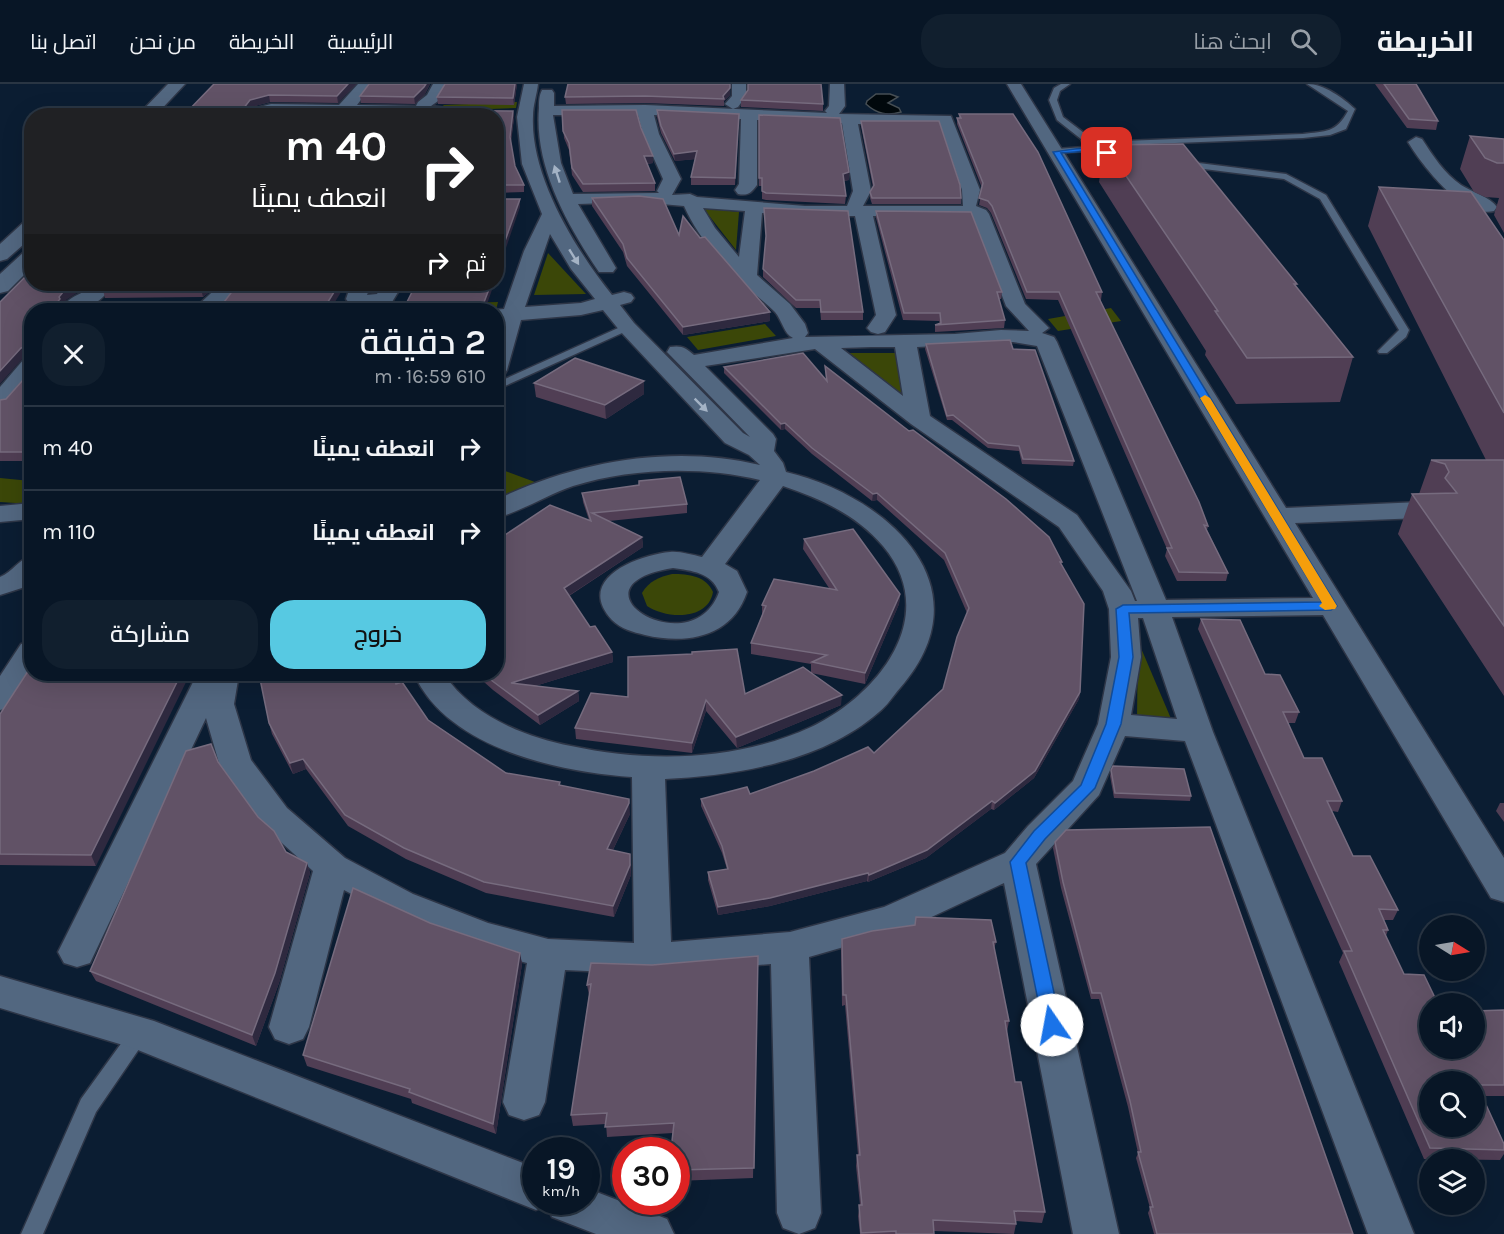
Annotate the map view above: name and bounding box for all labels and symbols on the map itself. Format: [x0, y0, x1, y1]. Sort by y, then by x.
pin [1081, 127, 1132, 178]
one-way arrow [552, 165, 561, 183]
one-way arrow [569, 249, 580, 266]
one-way arrow [694, 397, 708, 411]
north arrow [1419, 915, 1485, 981]
position arrow [1020, 993, 1084, 1057]
speed limit sign: 30 [612, 1137, 690, 1215]

